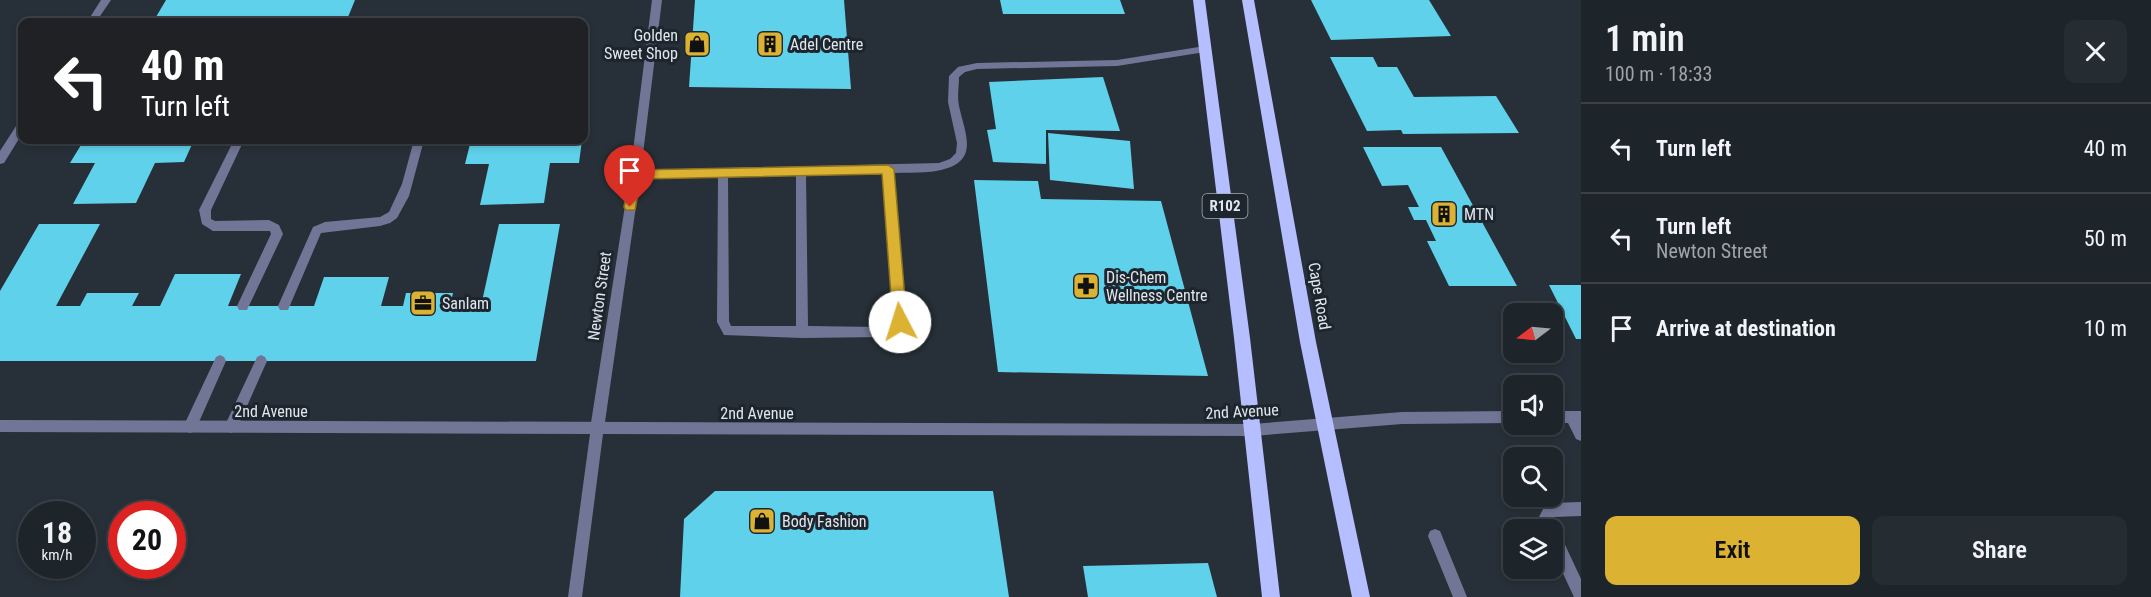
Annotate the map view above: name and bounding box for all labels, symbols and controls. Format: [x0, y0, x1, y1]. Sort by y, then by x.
text: 1 min [1605, 18, 1685, 60]
button: close [2064, 20, 2127, 83]
place label: Golden Sweet Shop [604, 26, 678, 63]
shop icon: Golden Sweet Shop [682, 29, 712, 59]
building icon: Adel Centre [755, 29, 785, 59]
place label: Adel Centre [790, 35, 863, 54]
text: 40 m [141, 41, 224, 90]
icon: left [42, 42, 120, 120]
text: 100 m · 18:33 [1605, 62, 1712, 86]
text: Turn left [141, 91, 230, 123]
icon: left [1605, 132, 1638, 165]
text: Turn left [1656, 136, 1731, 161]
text: 40 m [2084, 136, 2127, 161]
pin [604, 145, 655, 207]
icon: arrive [613, 154, 646, 187]
road number: R102 [1202, 194, 1248, 218]
building icon: MTN [1429, 199, 1459, 229]
place label: MTN [1464, 205, 1494, 224]
text: Turn left [1656, 214, 1731, 239]
icon: left [1605, 222, 1638, 255]
text: 50 m [2084, 226, 2127, 251]
text: Newton Street [1656, 239, 1768, 263]
street label: Newton Street [584, 250, 615, 342]
street label: Cape Road [1304, 261, 1335, 331]
place label: Dis-Chem Wellness Centre [1106, 268, 1208, 305]
pharmacy icon: Dis-Chem Wellness Centre [1071, 271, 1101, 301]
office icon: Sanlam [408, 288, 438, 318]
position arrow [868, 290, 932, 354]
place label: Sanlam [442, 294, 489, 313]
north arrow [1503, 303, 1563, 363]
map controls [1503, 303, 1563, 579]
icon: arrive [1605, 312, 1638, 345]
text: Arrive at destination [1656, 316, 1836, 341]
text: 10 m [2084, 316, 2127, 341]
button: sound [1503, 375, 1563, 435]
street label: 2nd Avenue [1205, 400, 1279, 423]
street label: 2nd Avenue [234, 402, 308, 421]
street label: 2nd Avenue [720, 404, 794, 423]
button: search [1503, 447, 1563, 507]
speed limit sign: 20 [108, 501, 186, 579]
shop icon: Body Fashion [747, 506, 777, 536]
place label: Body Fashion [782, 512, 867, 531]
text: 18 [42, 515, 72, 550]
button: Exit [1605, 516, 1860, 585]
button: Share [1872, 516, 2127, 585]
button: layers [1503, 519, 1563, 579]
text: km/h [42, 546, 72, 564]

